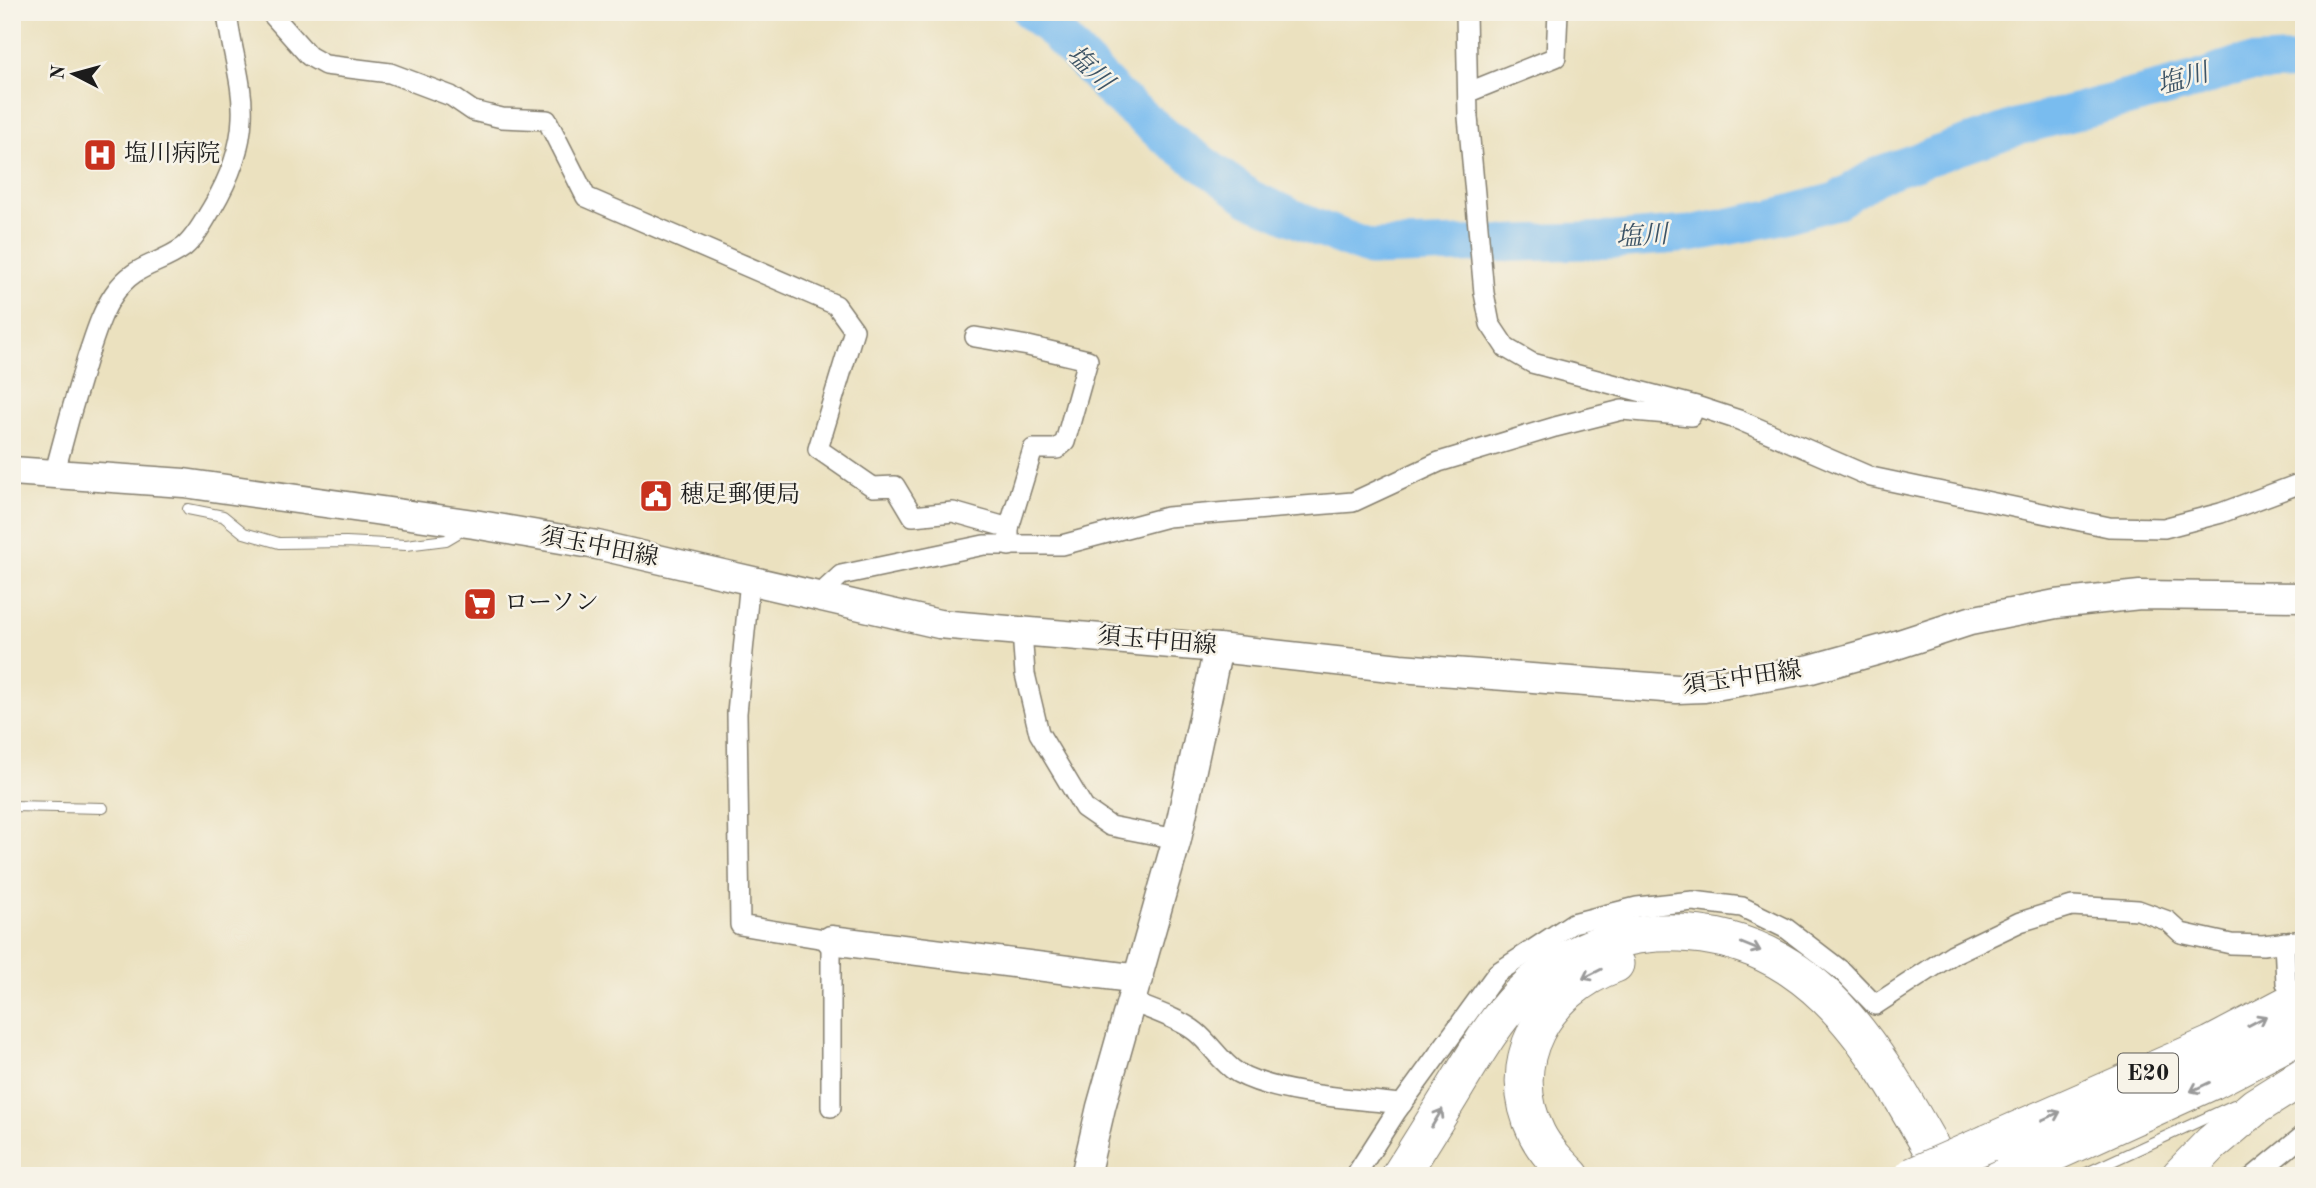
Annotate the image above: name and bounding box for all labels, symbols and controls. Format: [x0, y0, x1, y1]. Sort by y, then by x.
north arrow [38, 38, 108, 108]
water label: 塩川 [1061, 40, 1120, 98]
water label: 塩川 [2154, 58, 2214, 100]
text: N [49, 64, 70, 81]
hospital icon: 塩川病院 [81, 136, 119, 174]
place label: 塩川病院 [124, 140, 220, 167]
water label: 塩川 [1615, 220, 1672, 252]
public building icon: 穂足郵便局 [637, 477, 675, 515]
place label: 穂足郵便局 [680, 481, 800, 508]
street label: 須玉中田線 [538, 522, 661, 571]
supermarket icon: ローソン [461, 585, 499, 623]
place label: ローソン [504, 592, 599, 616]
street label: 須玉中田線 [1096, 622, 1218, 659]
street label: 須玉中田線 [1680, 656, 1803, 699]
one-way arrow [1740, 942, 1761, 955]
one-way arrow [1582, 968, 1603, 982]
one-way arrow [2246, 1014, 2267, 1027]
road number: E20 [2118, 1054, 2178, 1092]
one-way arrow [2190, 1081, 2211, 1094]
one-way arrow [1430, 1109, 1444, 1129]
one-way arrow [2039, 1109, 2061, 1122]

